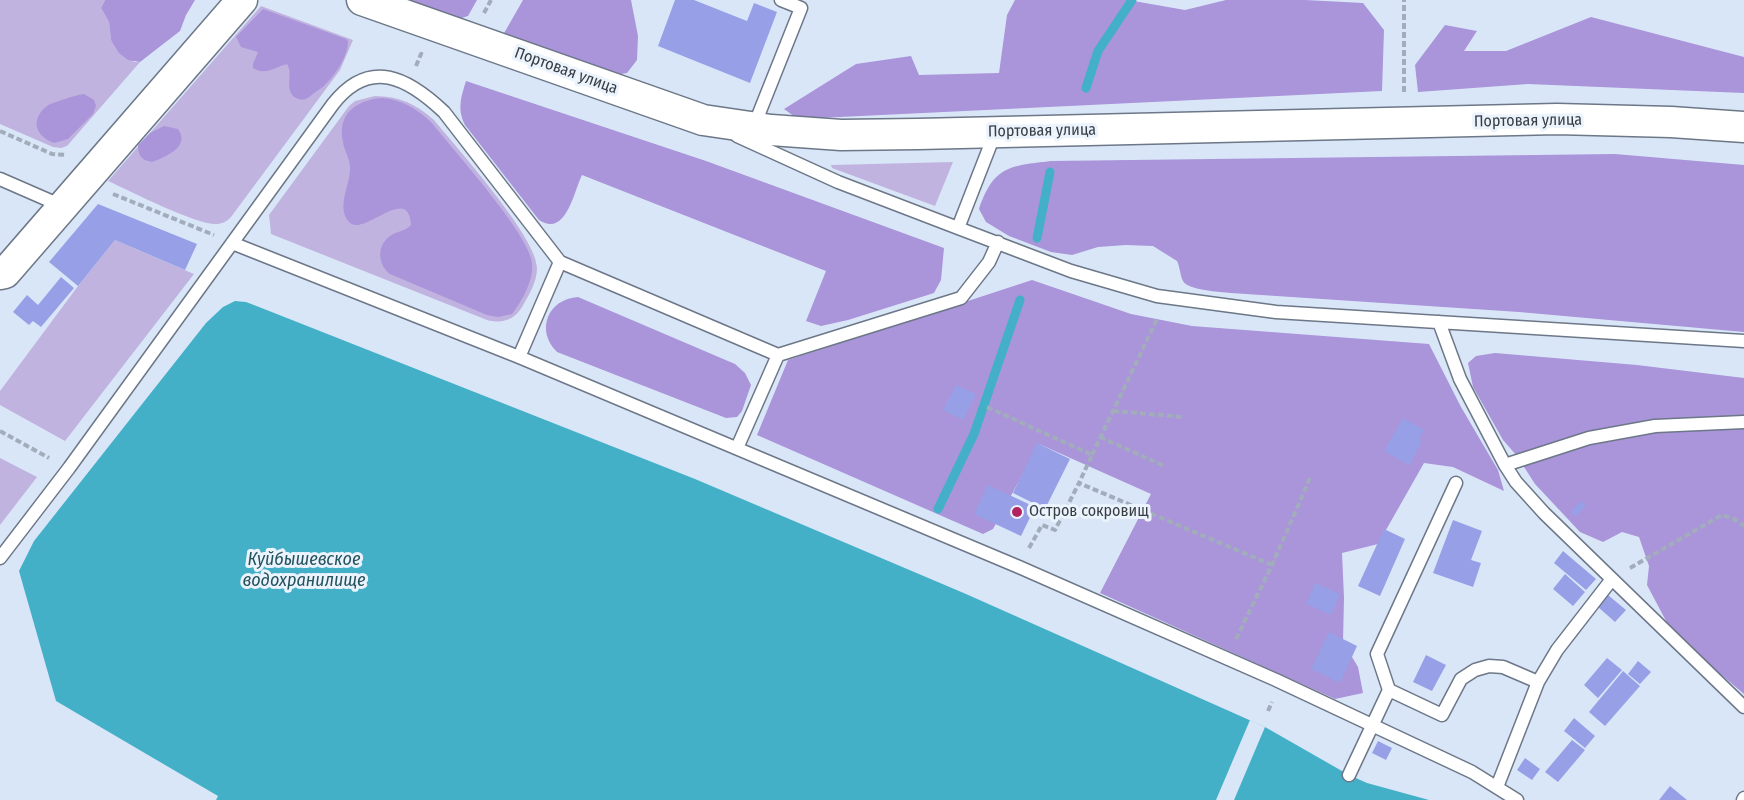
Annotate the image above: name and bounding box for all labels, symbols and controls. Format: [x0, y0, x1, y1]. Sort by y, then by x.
street label: Портовая улица [512, 43, 620, 99]
street label: Портовая улица [1474, 110, 1582, 132]
street label: Портовая улица [988, 120, 1096, 142]
place label: Остров сокровищ [1029, 502, 1149, 522]
marker: Остров сокровищ [1010, 505, 1024, 519]
water label: Куйбышевское водохранилище [243, 549, 365, 592]

